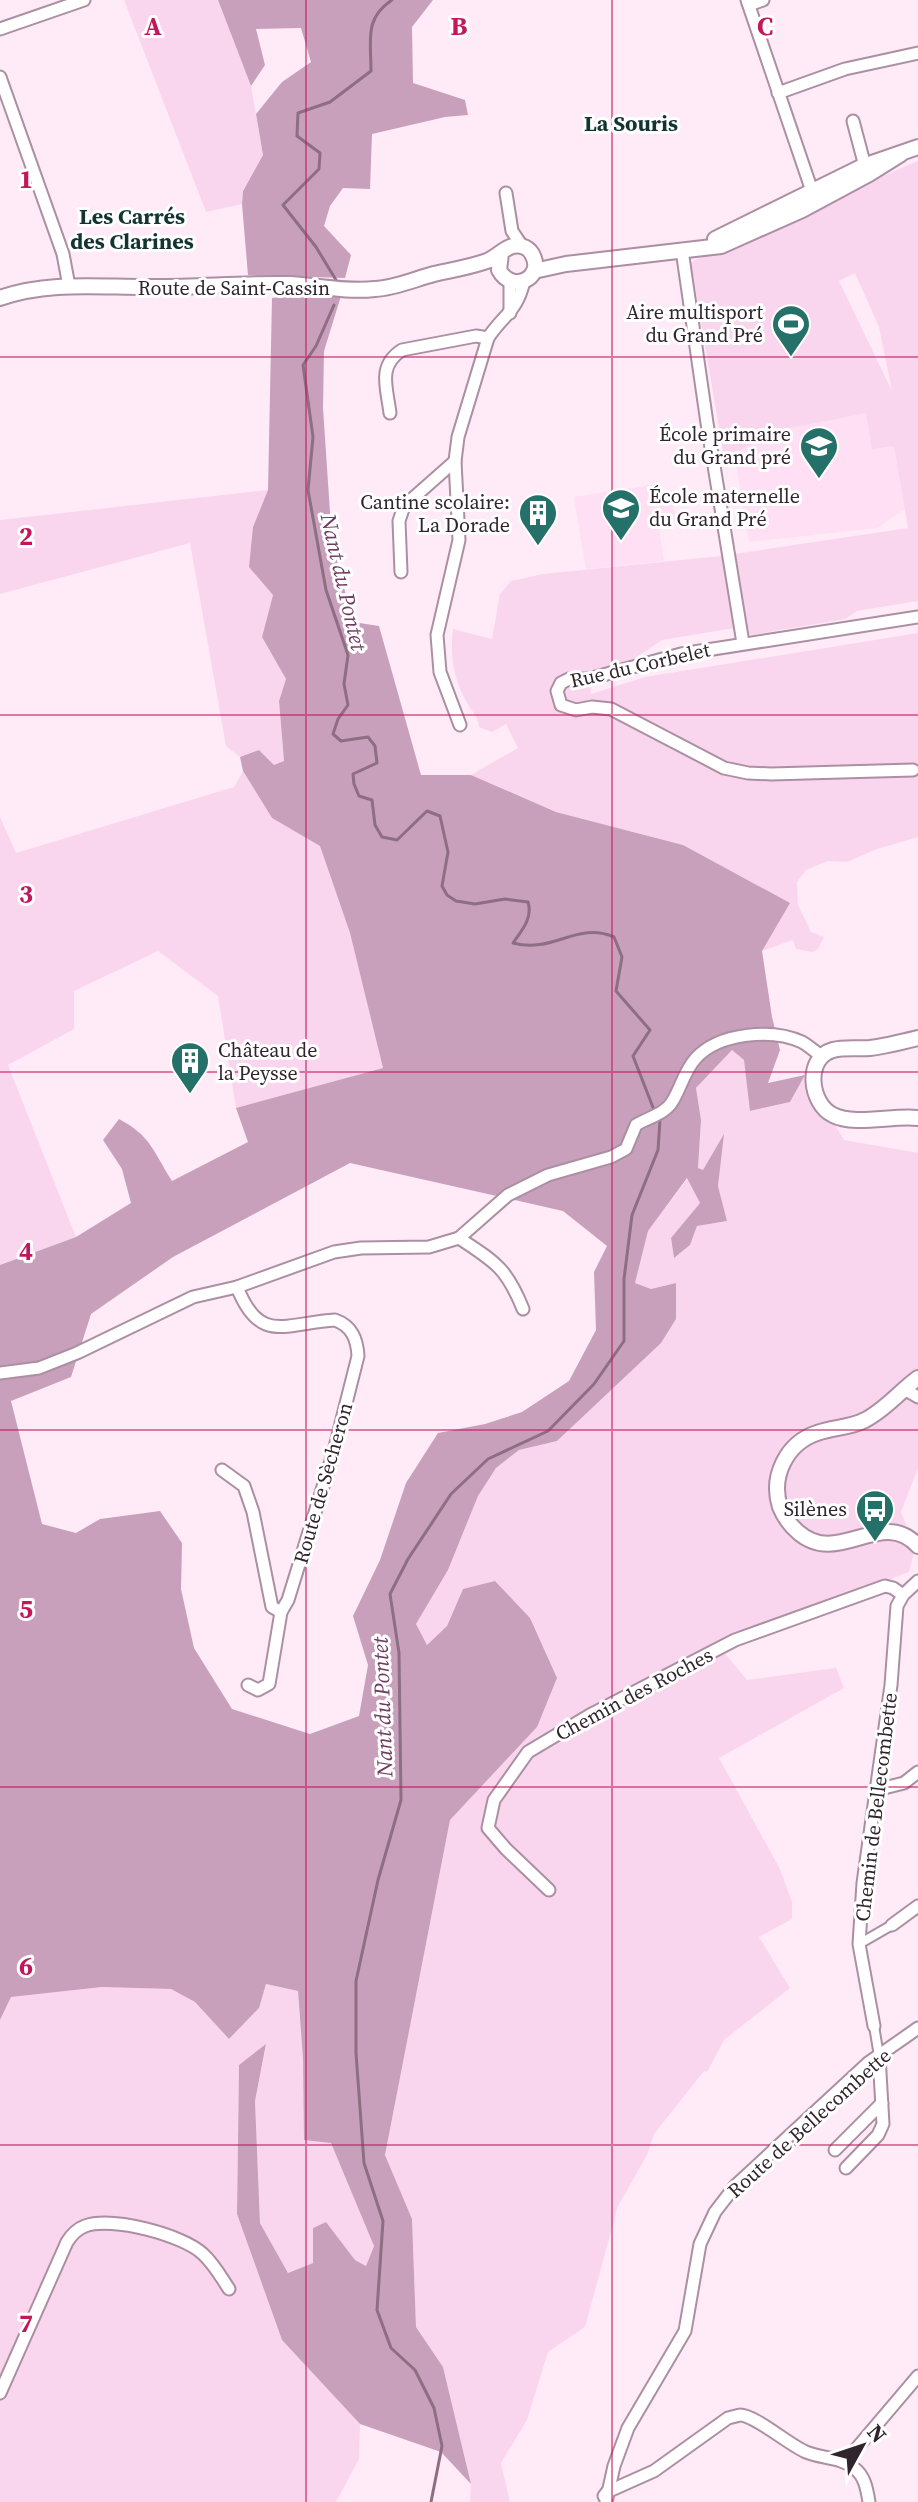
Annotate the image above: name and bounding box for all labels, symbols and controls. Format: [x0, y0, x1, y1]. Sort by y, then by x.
text: A [144, 8, 162, 44]
text: B [451, 8, 468, 44]
text: C [757, 8, 773, 44]
district label: La Souris [584, 108, 678, 138]
text: 1 [19, 161, 33, 197]
district label: Les Carrés des Clarines [70, 201, 194, 256]
street label: Route de Saint-Cassin [138, 274, 330, 302]
place label: Aire multisport du Grand Pré [626, 298, 763, 349]
sports icon: Aire multisport du Grand Pré [770, 303, 812, 358]
place label: École primaire du Grand pré [659, 420, 791, 471]
school or university icon: École primaire du Grand pré [798, 425, 840, 480]
place label: École maternelle du Grand Pré [649, 482, 800, 533]
school or university icon: École maternelle du Grand Pré [600, 487, 642, 542]
place label: Cantine scolaire: La Dorade [360, 488, 510, 539]
building icon: Cantine scolaire: La Dorade [517, 492, 559, 547]
water label: Nant du Pontet [313, 509, 375, 654]
text: 2 [19, 518, 33, 554]
street label: Rue du Corbelet [567, 635, 713, 695]
text: 3 [19, 876, 33, 912]
place label: Château de la Peysse [218, 1036, 317, 1087]
building icon: Château de la Peysse [169, 1040, 211, 1095]
text: 4 [19, 1233, 33, 1269]
street label: Route de Sècheron [287, 1399, 359, 1567]
bus stop icon: Silènes [854, 1488, 896, 1543]
place label: Silènes [784, 1495, 847, 1523]
text: 5 [19, 1591, 33, 1627]
water label: Nant du Pontet [365, 1636, 399, 1778]
street label: Chemin des Roches [550, 1641, 718, 1747]
street label: Chemin de Bellecombette [848, 1691, 904, 1923]
text: 6 [19, 1948, 33, 1984]
street label: Route de Bellecombette [721, 2042, 897, 2204]
text: 7 [19, 2305, 33, 2341]
north arrow [822, 2406, 902, 2486]
text: N [861, 2417, 894, 2449]

